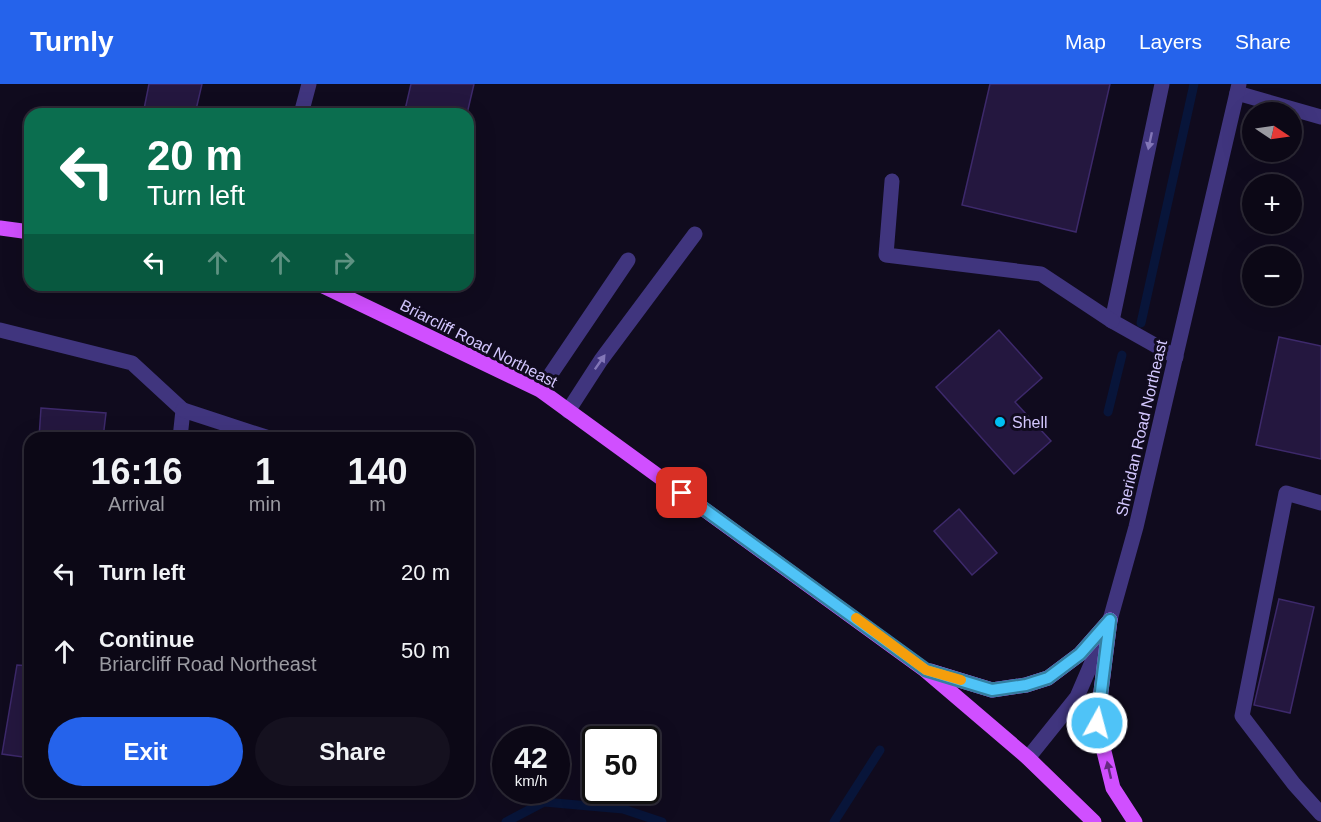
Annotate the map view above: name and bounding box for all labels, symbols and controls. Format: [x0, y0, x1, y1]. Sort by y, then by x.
text: Turnly [30, 26, 113, 57]
text: Map [1065, 30, 1106, 53]
text: Layers [1139, 30, 1202, 53]
text: Share [1235, 30, 1291, 53]
north arrow [1242, 102, 1302, 162]
map controls [1242, 102, 1302, 306]
icon: left [48, 132, 126, 210]
text: 20 m [147, 132, 243, 179]
one-way arrow [1144, 132, 1154, 151]
button: + [1242, 174, 1302, 234]
text: Turn left [147, 181, 245, 211]
icon: left [138, 246, 171, 279]
icon: ahead [201, 246, 234, 279]
icon: ahead [264, 246, 297, 279]
icon: right [327, 246, 360, 279]
button: − [1242, 246, 1302, 306]
street label: Briarcliff Road Northeast [397, 296, 561, 391]
street label: Sheridan Road Northeast [1113, 338, 1170, 518]
one-way arrow [594, 354, 606, 370]
place label: Shell [1012, 414, 1048, 431]
marker: Shell [993, 415, 1007, 429]
text: 16:16 [90, 451, 182, 492]
text: 1 [255, 451, 275, 492]
text: 140 [347, 451, 408, 492]
pin [656, 467, 707, 518]
icon: arrive [665, 476, 698, 509]
text: Arrival [108, 493, 165, 515]
text: min [249, 493, 281, 515]
text: m [369, 493, 386, 515]
icon: left [48, 557, 81, 590]
text: Turn left [99, 560, 185, 585]
text: 20 m [401, 560, 450, 585]
text: Continue [99, 627, 194, 652]
icon: ahead [48, 635, 81, 668]
text: 50 m [401, 638, 450, 663]
text: Briarcliff Road Northeast [99, 653, 317, 675]
position arrow [1065, 691, 1129, 755]
button: Exit [48, 717, 243, 786]
button: Share [255, 717, 450, 786]
speed limit sign: 50 [582, 726, 660, 804]
text: 42 [514, 741, 548, 774]
one-way arrow [1104, 761, 1113, 780]
text: km/h [515, 772, 547, 789]

